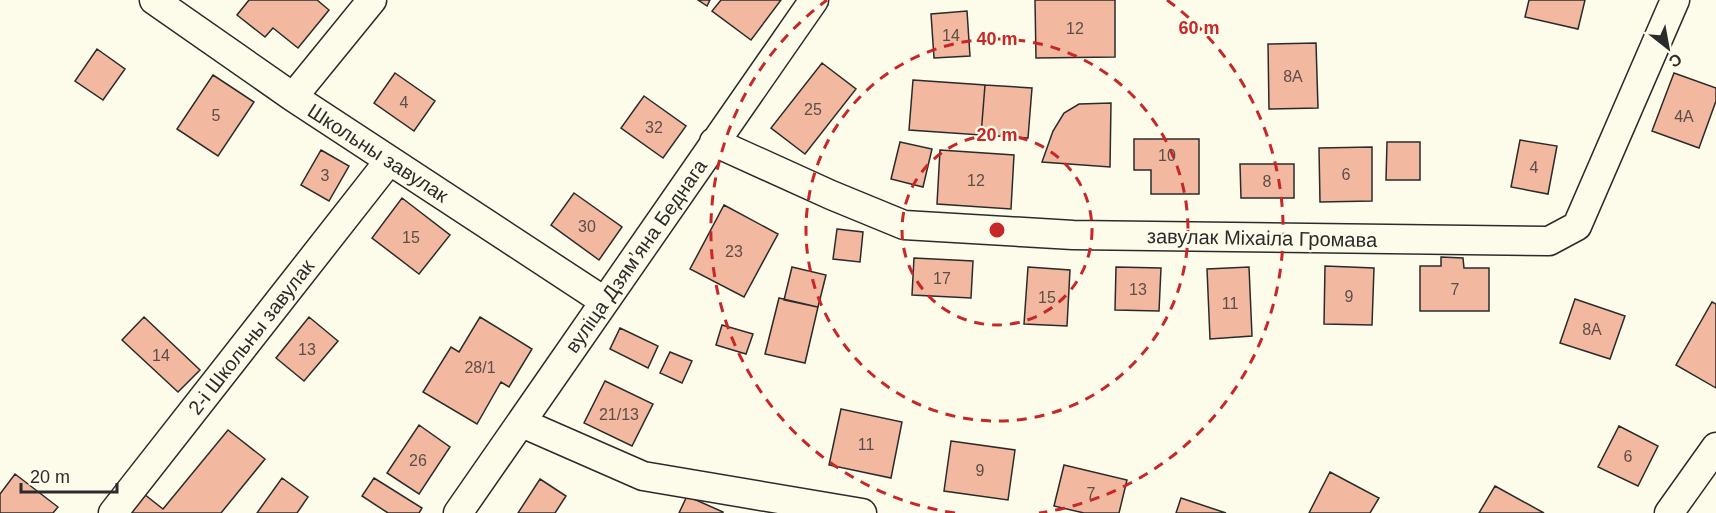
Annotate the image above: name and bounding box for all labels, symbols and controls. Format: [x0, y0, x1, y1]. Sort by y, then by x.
text: 60 m [1178, 18, 1220, 38]
north arrow [1638, 18, 1698, 78]
house number: 12 [1066, 20, 1084, 37]
house number: 14 [942, 27, 960, 44]
text: 40 m [976, 29, 1018, 49]
text: С [1666, 50, 1685, 71]
house number: 8А [1283, 68, 1303, 85]
house number: 4 [400, 94, 409, 111]
street label: Школьны завулак [304, 99, 452, 207]
house number: 25 [804, 101, 822, 118]
house number: 5 [212, 107, 221, 124]
house number: 4А [1674, 108, 1694, 125]
house number: 32 [645, 119, 663, 136]
text: 20 m [976, 125, 1018, 145]
house number: 10 [1158, 147, 1176, 164]
street label: вуліца Дзямʼяна Беднага [561, 155, 712, 357]
house number: 4 [1530, 159, 1539, 176]
house number: 6 [1342, 166, 1351, 183]
house number: 3 [321, 167, 330, 184]
house number: 12 [967, 172, 985, 189]
house number: 8 [1263, 173, 1272, 190]
house number: 30 [578, 218, 596, 235]
centre of rings [987, 220, 1007, 240]
street label: завулак Міхаіла Громава [1147, 225, 1378, 251]
house number: 15 [402, 229, 420, 246]
house number: 23 [725, 243, 743, 260]
street label: 2-і Школьны завулак [184, 255, 318, 419]
house number: 17 [933, 270, 951, 287]
house number: 13 [1129, 281, 1147, 298]
house number: 7 [1451, 281, 1460, 298]
house number: 9 [1345, 288, 1354, 305]
house number: 15 [1038, 289, 1056, 306]
house number: 11 [1222, 295, 1238, 312]
house number: 8А [1582, 321, 1602, 338]
house number: 13 [298, 341, 316, 358]
house number: 14 [152, 347, 170, 364]
house number: 28/1 [464, 359, 496, 376]
house number: 21/13 [599, 406, 639, 423]
house number: 11 [858, 436, 874, 453]
house number: 6 [1624, 448, 1633, 465]
house number: 26 [409, 452, 427, 469]
scale bar [21, 456, 117, 494]
house number: 9 [976, 462, 985, 479]
text: 20 m [30, 467, 70, 487]
house number: 7 [1087, 485, 1096, 502]

